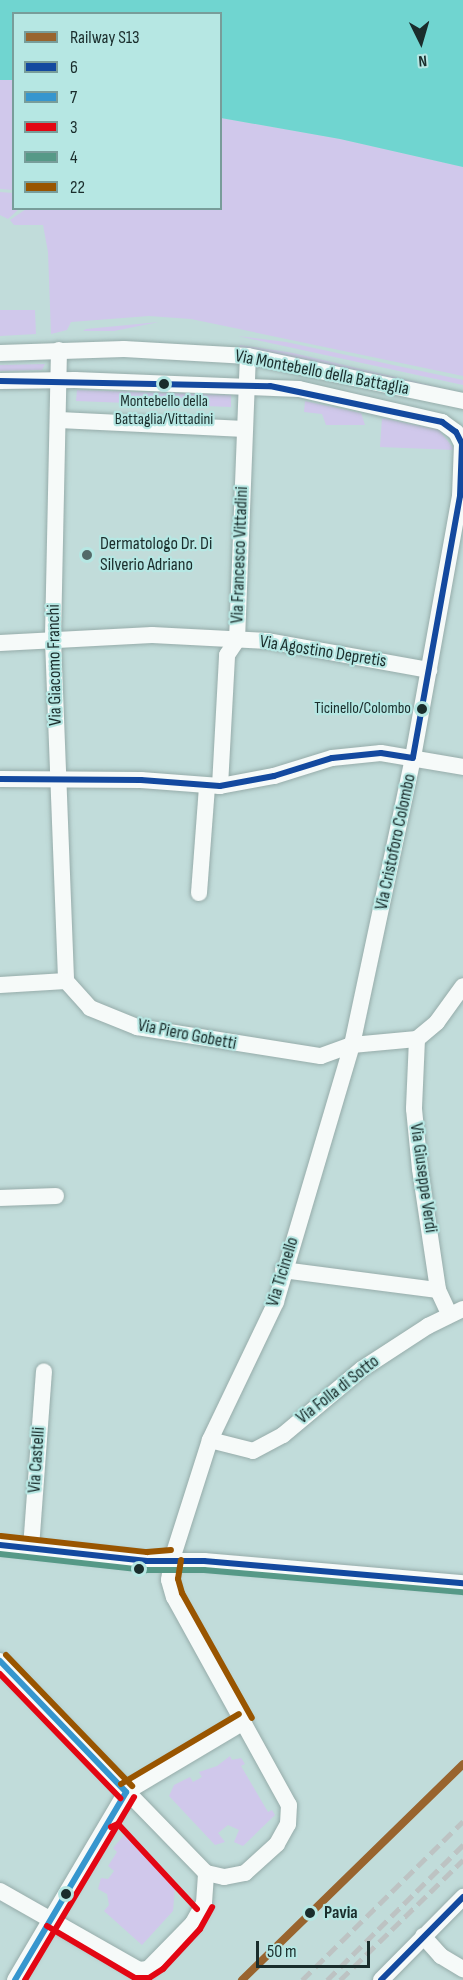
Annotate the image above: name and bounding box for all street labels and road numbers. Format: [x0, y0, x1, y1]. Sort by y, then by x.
street label: Via Montebello della Battaglia [233, 346, 411, 400]
street label: Via Francesco Vittadini [227, 486, 253, 624]
street label: Via Giacomo Franchi [43, 604, 67, 726]
street label: Via Agostino Depretis [258, 631, 388, 673]
street label: Via Cristoforo Colombo [371, 772, 421, 912]
street label: Via Piero Gobetti [136, 1015, 238, 1055]
street label: Via Giuseppe Verdi [405, 1122, 441, 1234]
street label: Via Ticinello [262, 1235, 304, 1309]
street label: Via Folla di Sotto [292, 1351, 384, 1429]
street label: Via Castelli [24, 1426, 50, 1494]

